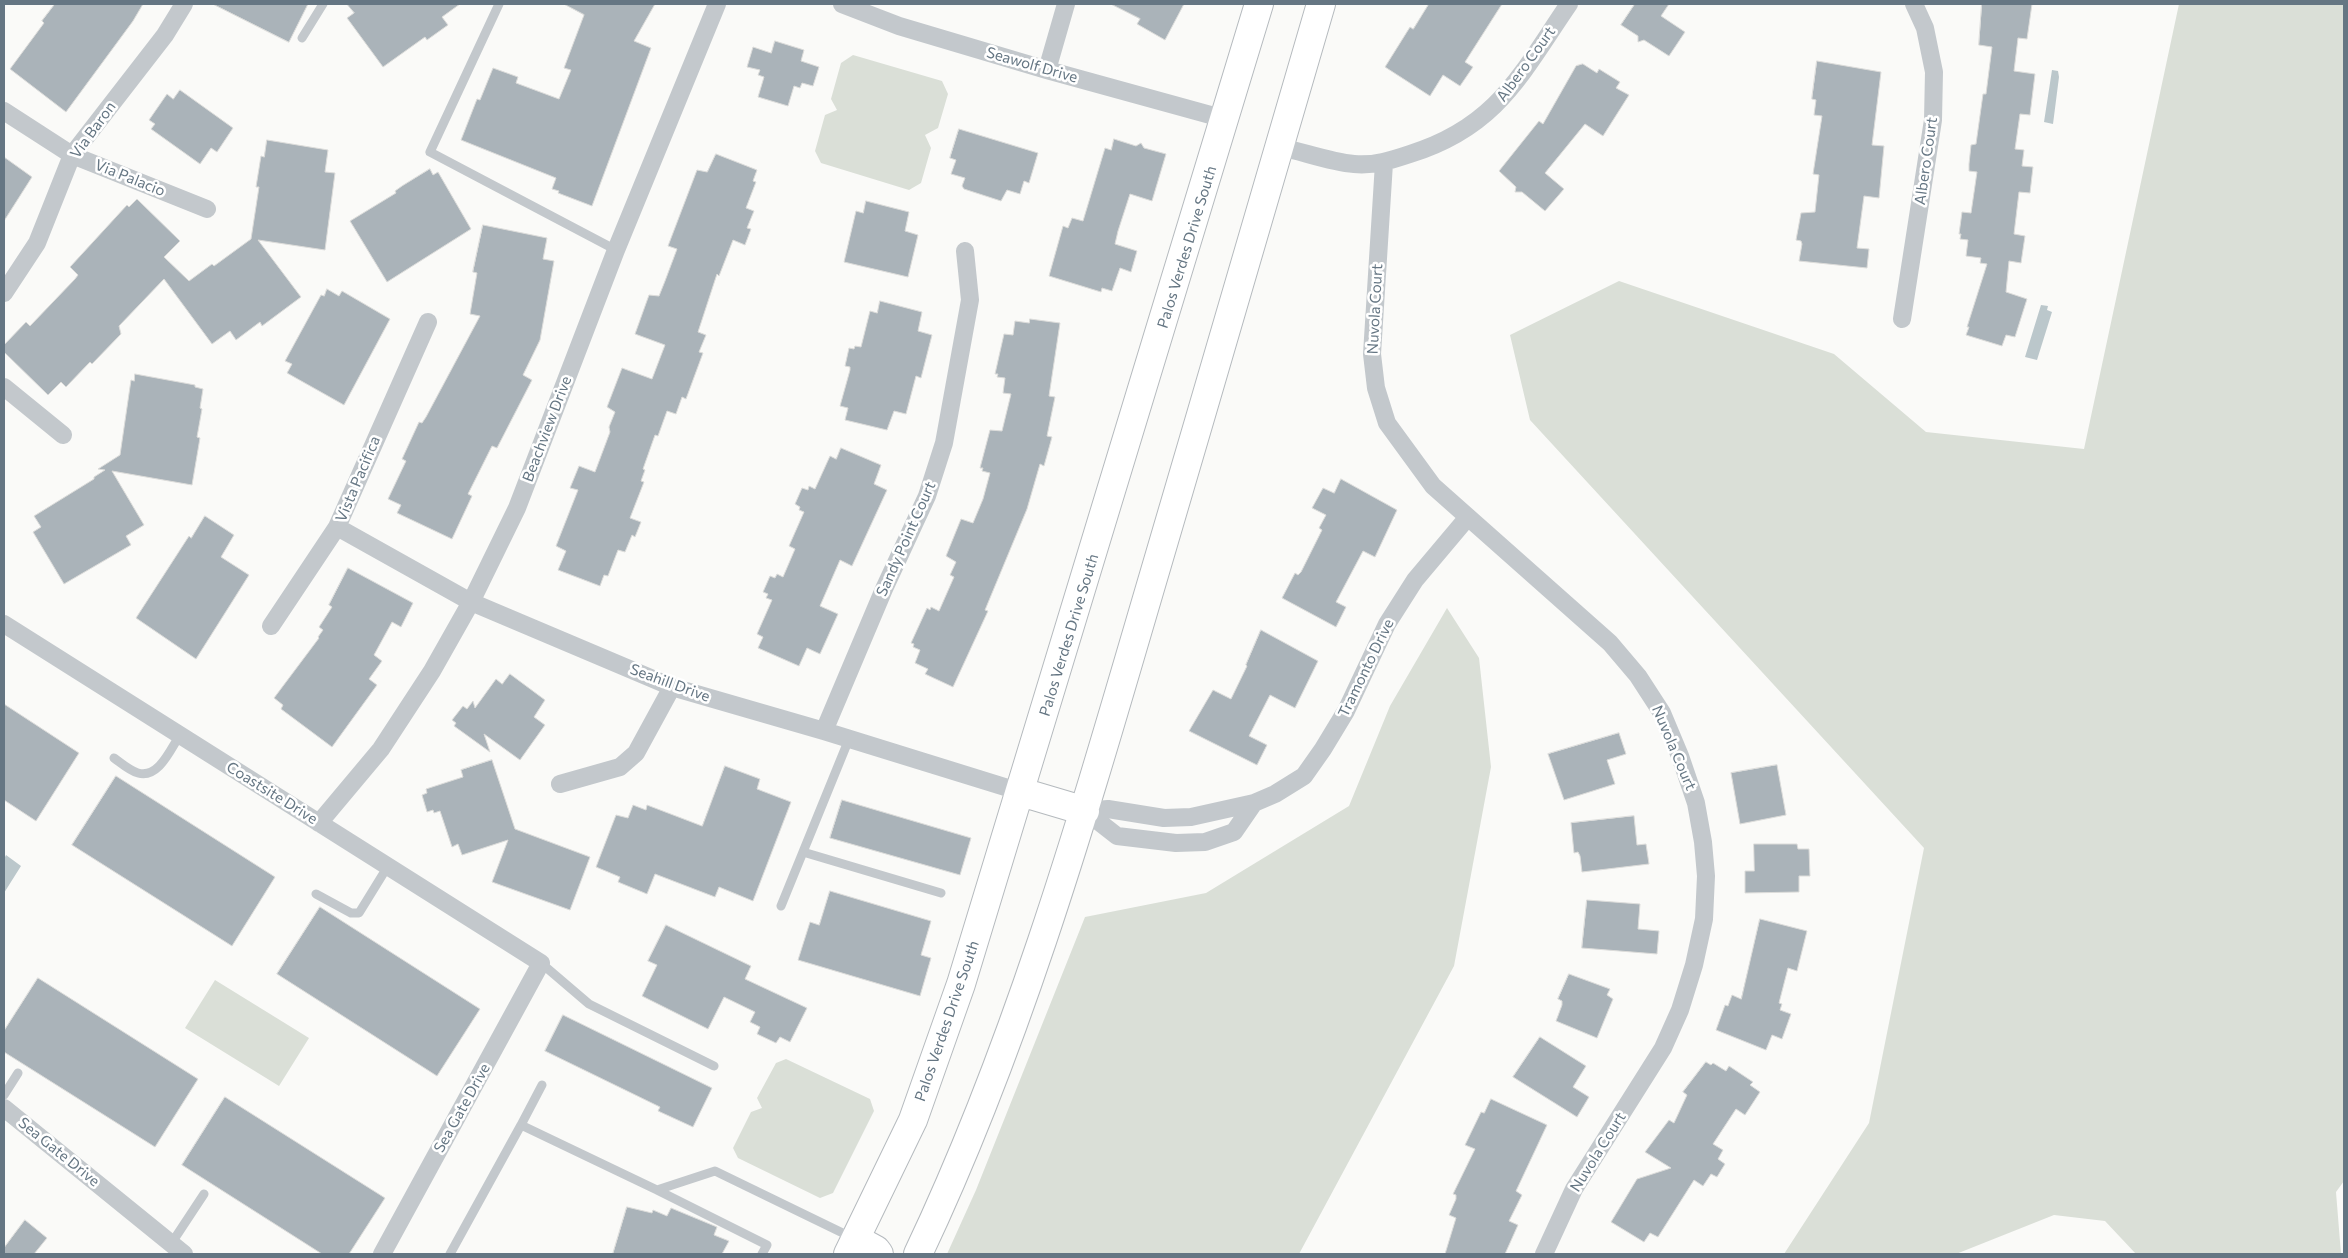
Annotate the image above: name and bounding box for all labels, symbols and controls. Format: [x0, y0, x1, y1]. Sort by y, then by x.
street label: Albero Court [1493, 23, 1559, 105]
street label: Seawolf Drive [984, 43, 1080, 87]
street label: Via Baron [66, 98, 120, 162]
street label: Albero Court [1911, 116, 1941, 206]
street label: Via Palacio [92, 156, 168, 200]
street label: Palos Verdes Drive South [1154, 164, 1220, 330]
street label: Nuvola Court [1364, 263, 1386, 355]
street label: Beachview Drive [519, 374, 575, 484]
street label: Vista Pacifica [332, 433, 384, 525]
street label: Sandy Point Court [873, 479, 939, 599]
street label: Palos Verdes Drive South [1036, 552, 1102, 718]
street label: Tramonto Drive [1335, 616, 1397, 720]
street label: Seahill Drive [628, 660, 712, 706]
street label: Nuvola Court [1648, 703, 1700, 793]
street label: Coastsite Drive [223, 758, 321, 828]
street label: Palos Verdes Drive South [911, 938, 983, 1104]
street label: Sea Gate Drive [430, 1060, 494, 1156]
street label: Nuvola Court [1566, 1109, 1630, 1195]
street label: Sea Gate Drive [15, 1114, 103, 1190]

